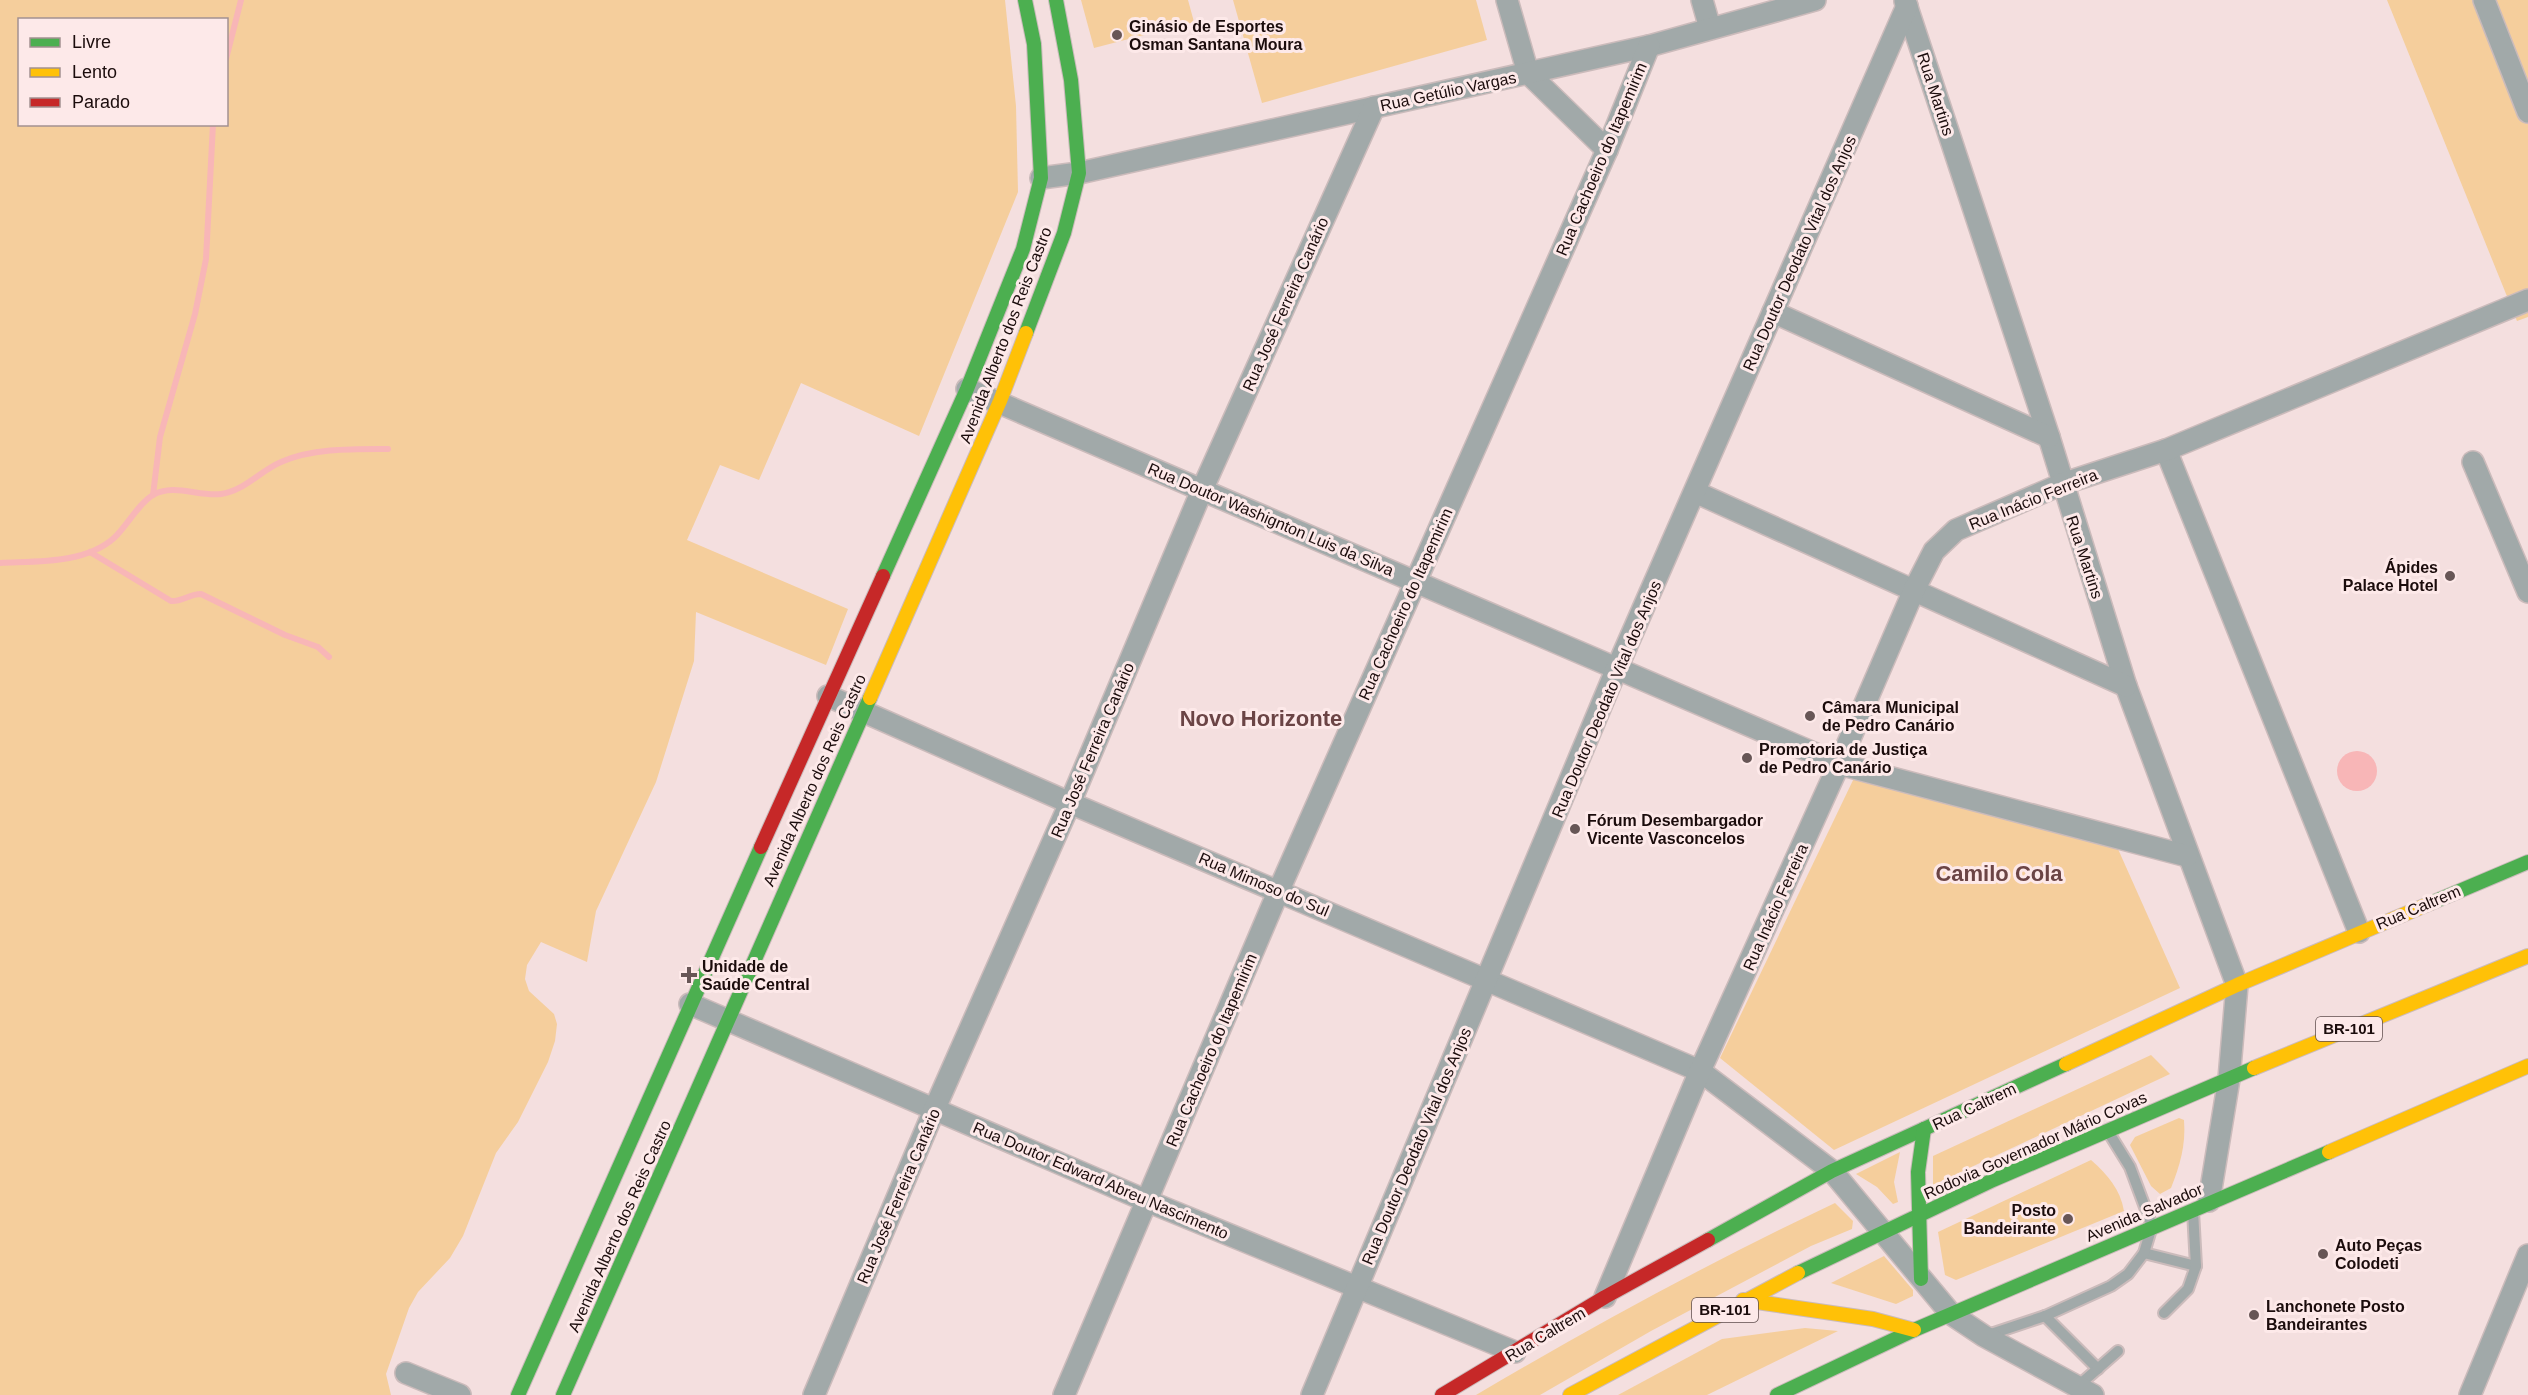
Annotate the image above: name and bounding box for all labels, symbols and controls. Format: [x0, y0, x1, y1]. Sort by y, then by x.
legend [18, 18, 228, 126]
place label: Ginásio de Esportes Osman Santana Moura [1129, 18, 1302, 53]
marker: Ginásio de Esportes Osman Santana Moura [1110, 28, 1124, 42]
text: Livre [72, 32, 111, 52]
street label: Rua Martins [1914, 51, 1957, 138]
street label: Rua Cachoeiro do Itapemirim [1553, 60, 1650, 258]
text: Lento [72, 62, 117, 82]
street label: Rua Getúlio Vargas [1379, 69, 1518, 114]
text: Parado [72, 92, 130, 112]
street label: Rua Doutor Deodato Vital dos Anjos [1740, 133, 1859, 374]
street label: Rua José Ferreira Canário [1239, 215, 1332, 394]
street label: Avenida Alberto dos Reis Castro [956, 225, 1055, 446]
street label: Rua Doutor Washignton Luis da Silva [1145, 460, 1396, 579]
street label: Rua Inácio Ferreira [1967, 466, 2100, 533]
street label: Rua Cachoeiro do Itapemirim [1355, 506, 1456, 703]
street label: Rua Martins [2063, 514, 2106, 601]
place label: Ápides Palace Hotel [2343, 558, 2438, 594]
marker: Ápides Palace Hotel [2443, 569, 2457, 583]
street label: Rua Doutor Deodato Vital dos Anjos [1549, 578, 1664, 820]
street label: Rua José Ferreira Canário [1048, 660, 1137, 840]
street label: Avenida Alberto dos Reis Castro [760, 672, 869, 889]
place label: Câmara Municipal de Pedro Canário [1822, 699, 1959, 734]
district label: Novo Horizonte [1180, 706, 1342, 731]
marker: Câmara Municipal de Pedro Canário [1803, 709, 1817, 723]
place label: Promotoria de Justiça de Pedro Canário [1759, 741, 1927, 776]
marker: Promotoria de Justiça de Pedro Canário [1740, 751, 1754, 765]
place label: Fórum Desembargador Vicente Vasconcelos [1587, 812, 1763, 847]
marker: Fórum Desembargador Vicente Vasconcelos [1568, 822, 1582, 836]
street label: Rua Inácio Ferreira [1740, 841, 1811, 973]
street label: Rua Mimoso do Sul [1196, 849, 1331, 920]
district label: Camilo Cola [1935, 861, 2063, 886]
street label: Rua Caltrem [2374, 882, 2463, 933]
street label: Rua Cachoeiro do Itapemirim [1163, 951, 1260, 1149]
place label: Unidade de Saúde Central [702, 958, 810, 993]
marker: Unidade de Saúde Central [680, 966, 698, 984]
road number: BR-101 [2316, 1017, 2382, 1041]
street label: Rua Doutor Deodato Vital dos Anjos [1359, 1025, 1474, 1267]
street label: Rua Caltrem [1930, 1080, 2019, 1133]
street label: Rodovia Governador Mário Covas [1921, 1088, 2149, 1202]
street label: Rua José Ferreira Canário [854, 1106, 943, 1286]
street label: Avenida Alberto dos Reis Castro [565, 1118, 674, 1335]
street label: Rua Doutor Edward Abreu Nascimento [971, 1119, 1231, 1242]
street label: Avenida Salvador [2083, 1180, 2206, 1245]
place label: Posto Bandeirante [1964, 1202, 2056, 1237]
marker: Posto Bandeirante [2061, 1212, 2075, 1226]
place label: Auto Peças Colodeti [2335, 1237, 2422, 1272]
marker: Auto Peças Colodeti [2316, 1247, 2330, 1261]
road number: BR-101 [1692, 1298, 1758, 1322]
place label: Lanchonete Posto Bandeirantes [2266, 1298, 2405, 1333]
street label: Rua Caltrem [1502, 1304, 1588, 1365]
marker: Lanchonete Posto Bandeirantes [2247, 1308, 2261, 1322]

